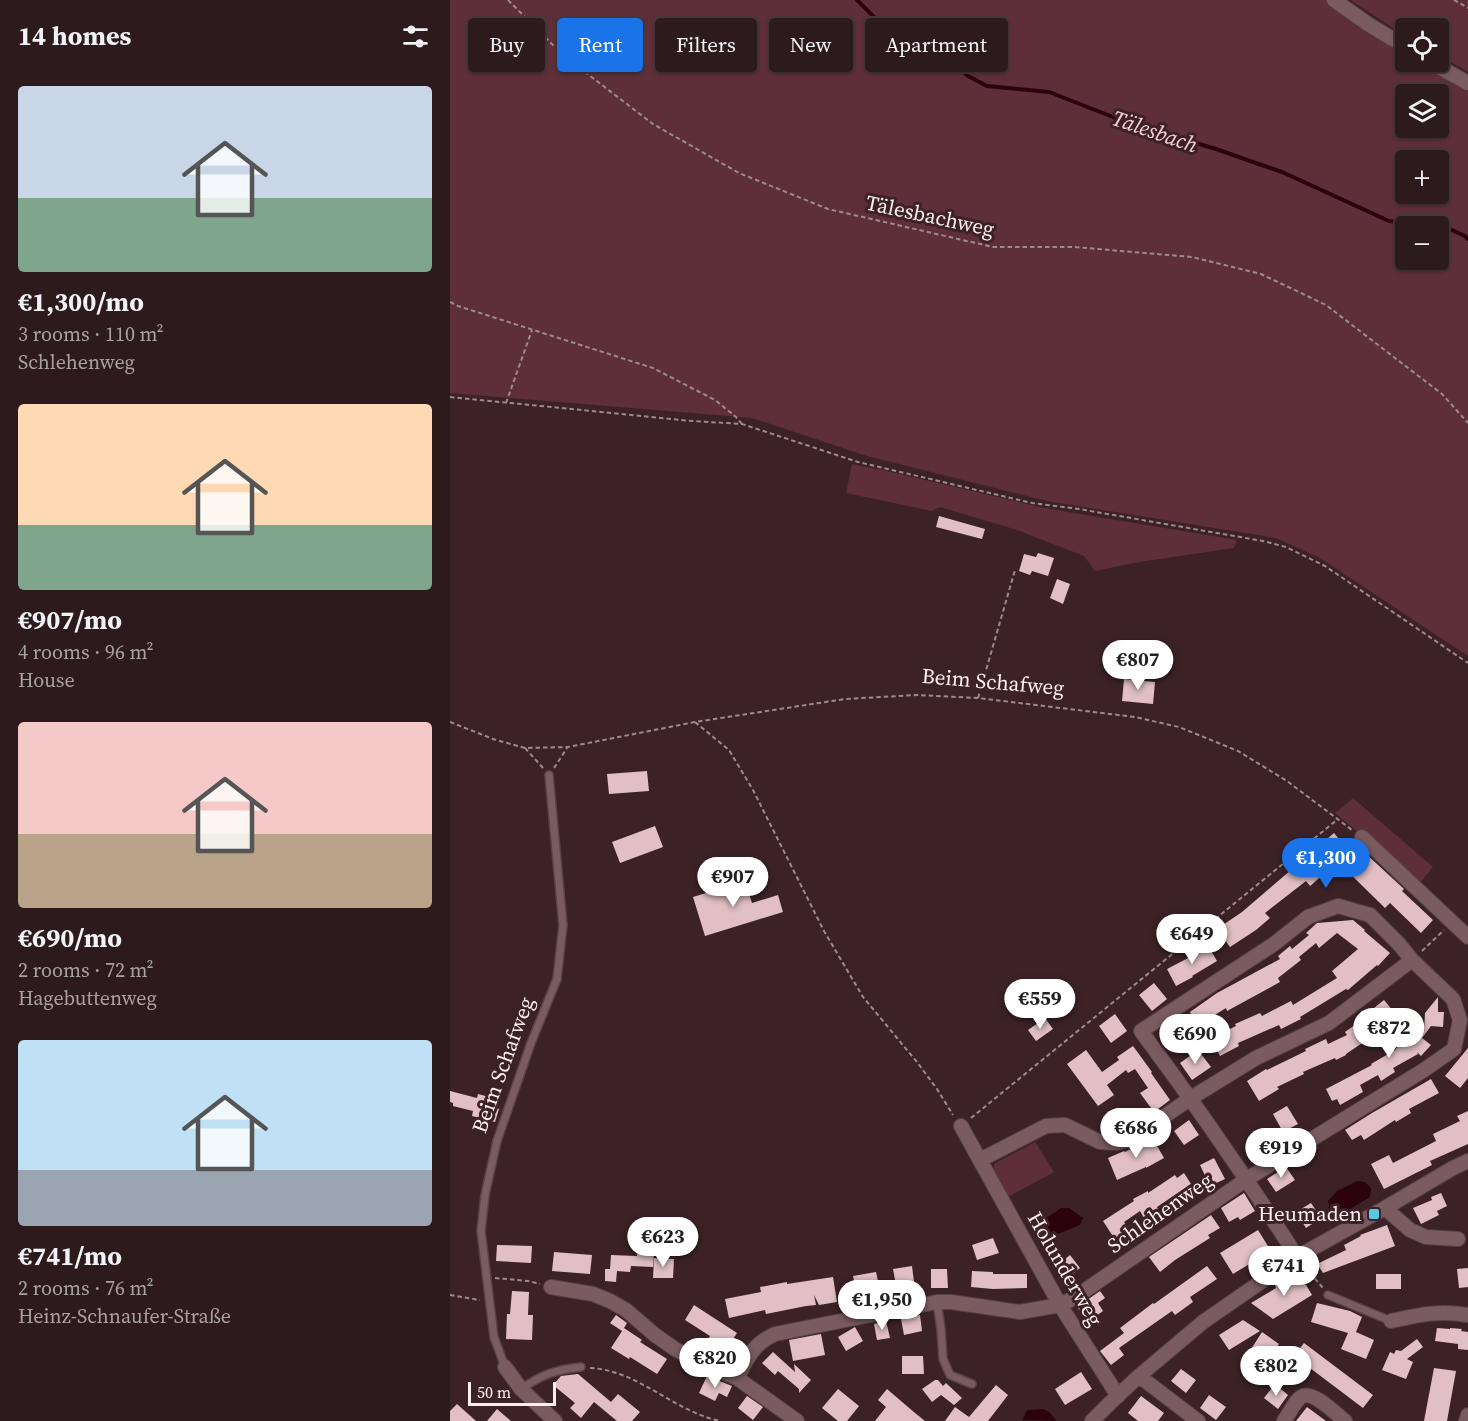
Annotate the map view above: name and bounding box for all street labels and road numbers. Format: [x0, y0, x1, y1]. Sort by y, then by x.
street label: Tälesbachweg [863, 188, 997, 243]
street label: Beim Schafweg [921, 661, 1066, 702]
street label: Beim Schafweg [464, 993, 541, 1137]
street label: Schlehenweg [1101, 1165, 1218, 1260]
street label: Holunderweg [1021, 1206, 1110, 1331]

